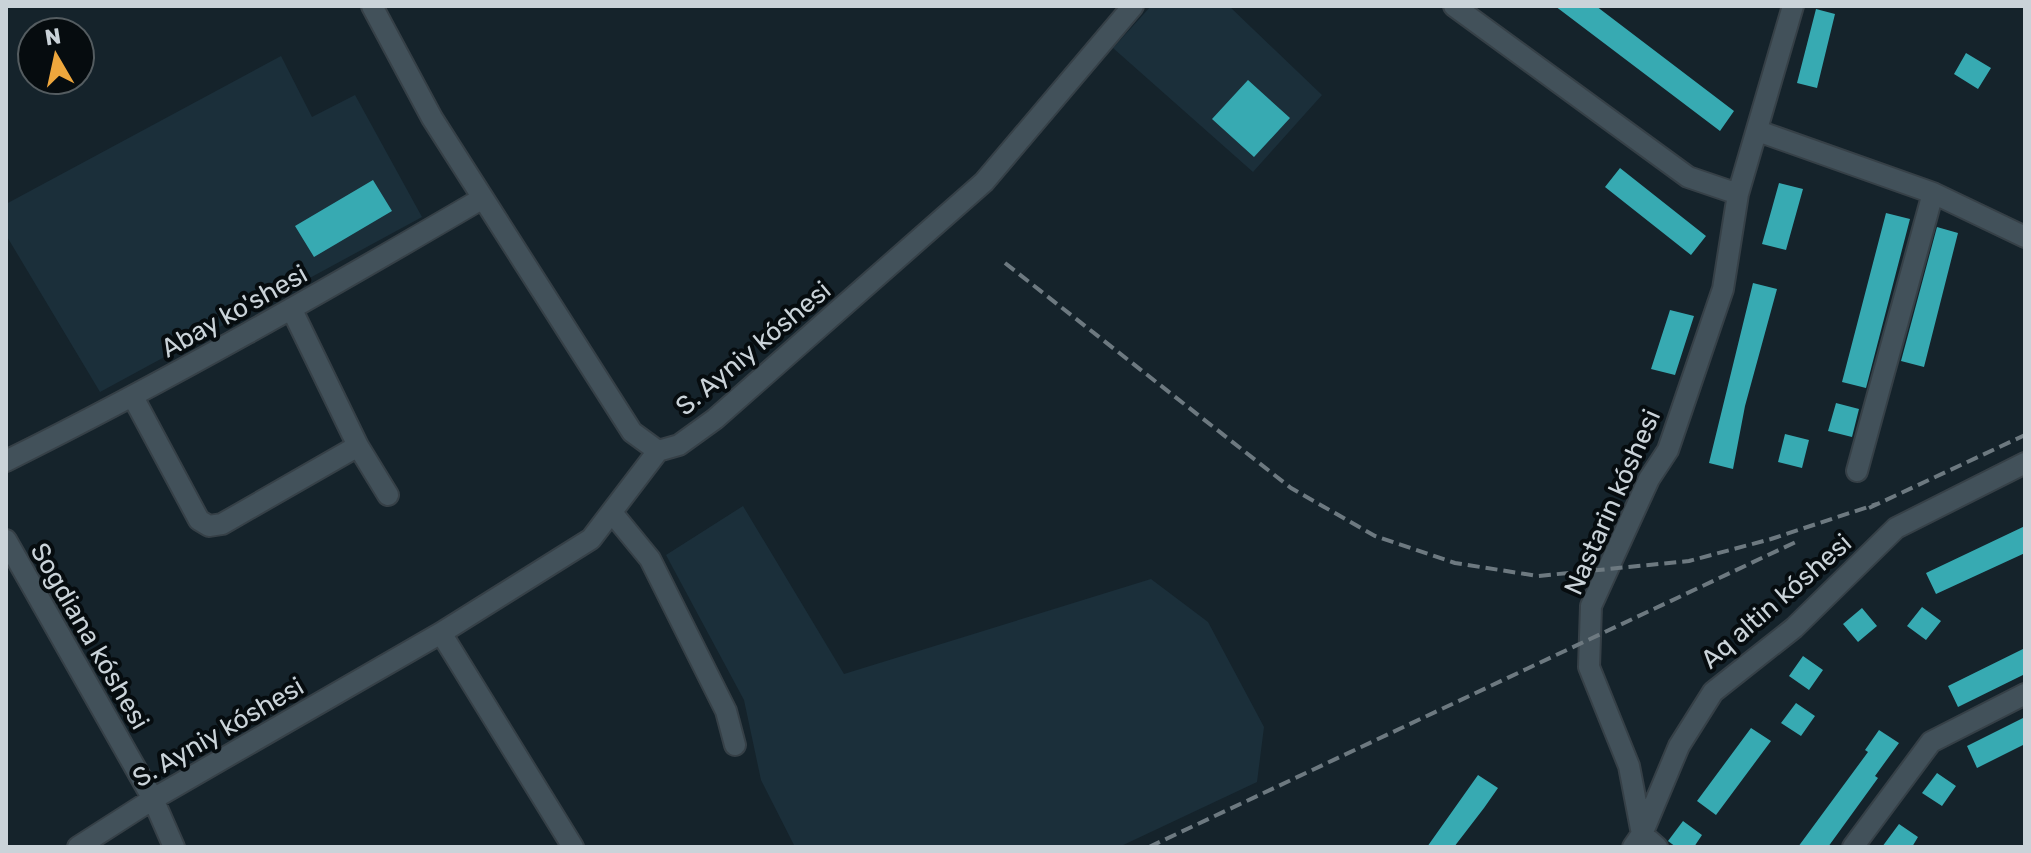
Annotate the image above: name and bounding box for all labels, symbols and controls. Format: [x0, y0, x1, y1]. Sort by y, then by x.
north arrow [16, 16, 96, 96]
text: N [43, 22, 63, 51]
street label: Abay ko'shesi [156, 259, 313, 364]
street label: S. Ayniy kóshesi [670, 275, 837, 422]
street label: Nastarin kóshesi [1558, 405, 1667, 600]
street label: Aq altin kóshesi [1695, 528, 1858, 675]
street label: Sogdiana kóshesi [24, 538, 156, 735]
street label: S. Ayniy kóshesi [127, 671, 309, 794]

